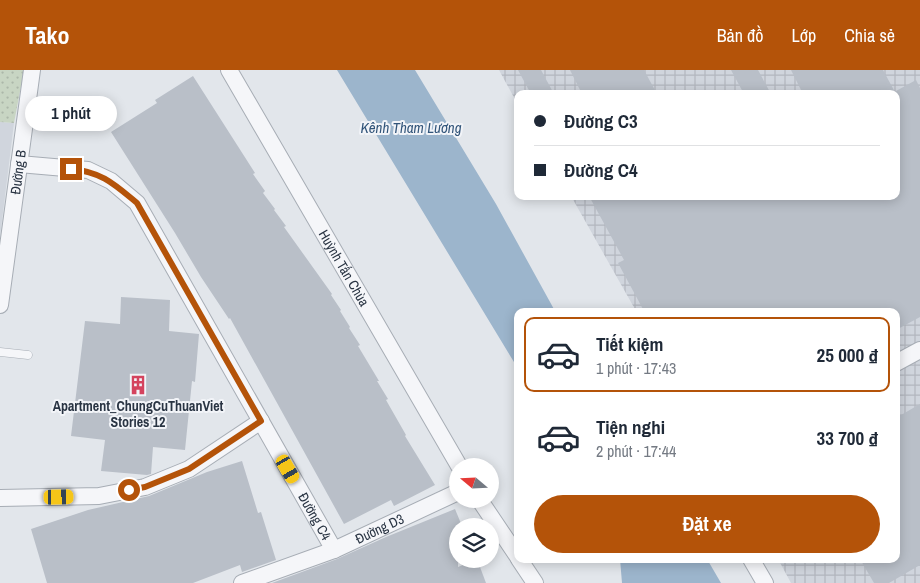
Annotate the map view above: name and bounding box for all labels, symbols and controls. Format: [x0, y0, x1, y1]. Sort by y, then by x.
text: Tako [25, 19, 70, 51]
text: Bản đồ [717, 23, 764, 48]
text: Lớp [792, 23, 816, 48]
text: Chia sẻ [844, 23, 895, 48]
callout: 1 phút [25, 97, 117, 132]
text: 1 phút [51, 102, 91, 124]
text: Đường C3 [564, 108, 638, 134]
water label: Kênh Tham Lương [361, 117, 462, 138]
street label: Đường B [6, 149, 30, 196]
text: Đường C4 [564, 157, 638, 183]
route end [60, 158, 82, 180]
street label: Huỳnh Tấn Chùa [315, 226, 374, 310]
text: Tiết kiệm [596, 331, 663, 357]
icon: car [536, 332, 581, 377]
text: 25 000 ₫ [816, 342, 878, 368]
text: 1 phút · 17:43 [596, 357, 676, 379]
building icon: Apartment_ChungCuThuanViet Stories 12 [127, 374, 149, 396]
place label: Apartment_ChungCuThuanViet Stories 12 [53, 397, 224, 431]
text: Tiện nghi [596, 414, 665, 440]
icon: car [536, 415, 581, 460]
text: 33 700 ₫ [816, 425, 878, 451]
text: 2 phút · 17:44 [596, 440, 676, 462]
car [274, 452, 301, 486]
north arrow [449, 458, 499, 508]
map controls [449, 458, 499, 568]
route start [118, 479, 140, 501]
car [43, 489, 74, 505]
street label: Đường C4 [294, 489, 336, 544]
button: Đặt xe [534, 495, 880, 553]
street label: Đường D3 [352, 510, 407, 548]
button: layers [449, 518, 499, 568]

